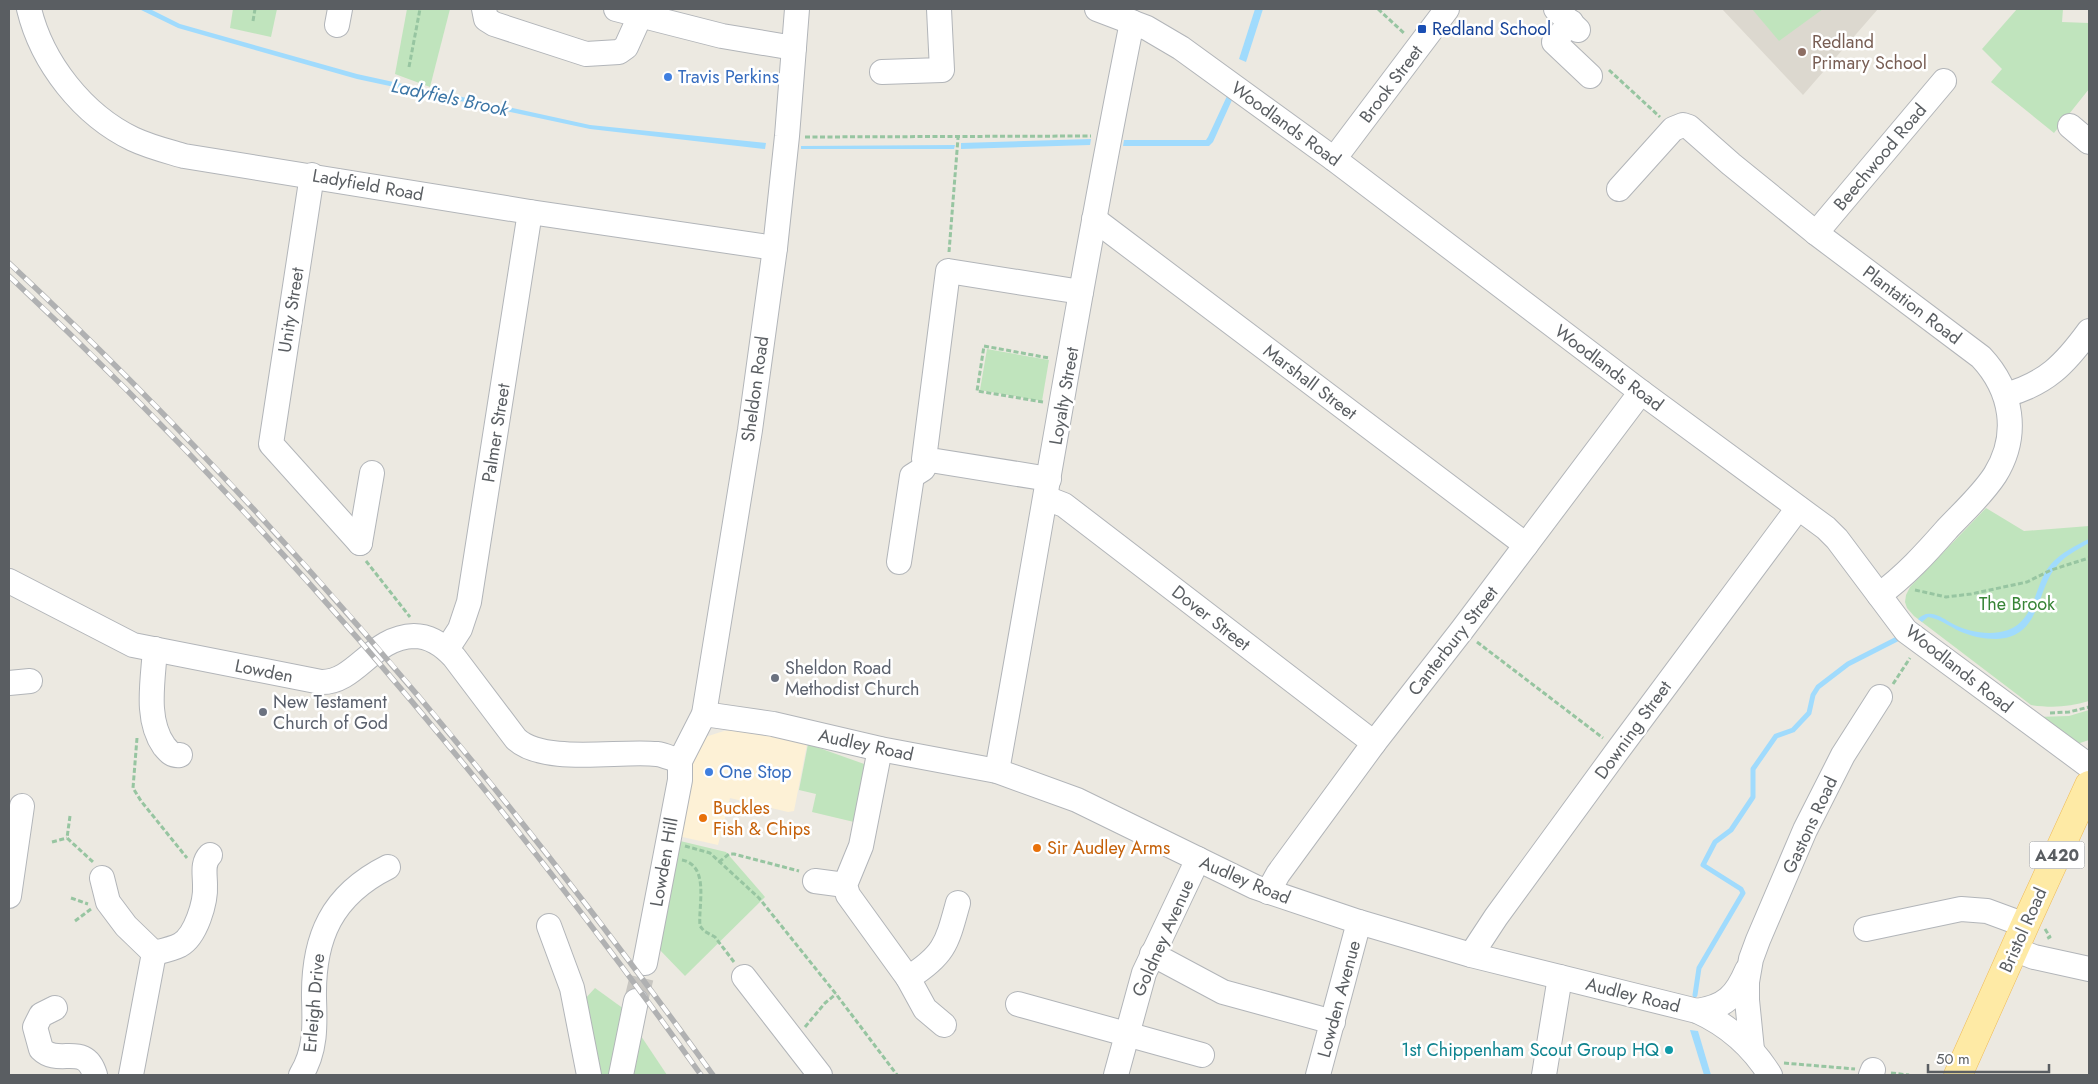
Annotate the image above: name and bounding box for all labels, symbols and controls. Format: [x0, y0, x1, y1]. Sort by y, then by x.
place label: Redland School [1432, 16, 1551, 42]
marker: Redland School [1416, 23, 1428, 35]
place label: Redland Primary School [1812, 29, 1927, 76]
street label: Brook Street [1353, 39, 1429, 129]
marker: Redland Primary School [1796, 46, 1808, 58]
place label: Travis Perkins [678, 64, 779, 90]
marker: Travis Perkins [662, 71, 674, 83]
water label: Ladyfiels Brook [389, 72, 512, 123]
street label: Woodlands Road [1226, 75, 1346, 173]
street label: Beechwood Road [1827, 98, 1933, 216]
street label: Ladyfield Road [310, 162, 426, 208]
street label: Plantation Road [1857, 259, 1967, 351]
street label: Unity Street [271, 265, 311, 355]
street label: Woodlands Road [1549, 318, 1669, 418]
street label: Sheldon Road [735, 334, 775, 444]
street label: Marshall Street [1258, 338, 1363, 426]
street label: Loyalty Street [1043, 344, 1086, 447]
street label: Palmer Street [475, 381, 517, 484]
street label: Dover Street [1166, 579, 1256, 657]
street label: Canterbury Street [1402, 580, 1505, 701]
park label: The Brook [1979, 591, 2055, 617]
street label: Woodlands Road [1900, 619, 2018, 719]
street label: Lowden [233, 653, 295, 689]
place label: Sheldon Road Methodist Church [785, 655, 920, 702]
marker: Sheldon Road Methodist Church [769, 672, 781, 684]
street label: Downing Street [1588, 675, 1678, 785]
place label: New Testament Church of God [273, 689, 388, 736]
marker: New Testament Church of God [257, 706, 269, 718]
street label: Audley Road [816, 722, 916, 768]
place label: One Stop [719, 759, 792, 785]
marker: One Stop [703, 766, 715, 778]
street label: Gastons Road [1776, 772, 1844, 878]
place label: Buckles Fish & Chips [713, 795, 810, 842]
marker: Buckles Fish & Chips [697, 812, 709, 824]
street label: Lowden Hill [643, 815, 685, 909]
place label: Sir Audley Arms [1047, 835, 1170, 861]
marker: Sir Audley Arms [1031, 842, 1043, 854]
road number: A420 [2030, 842, 2084, 868]
street label: Audley Road [1195, 849, 1295, 911]
street label: Goldney Avenue [1125, 875, 1201, 1001]
street label: Bristol Road [1993, 883, 2053, 977]
street label: Lowden Avenue [1311, 938, 1367, 1060]
street label: Erleigh Drive [297, 952, 331, 1054]
street label: Audley Road [1583, 971, 1683, 1019]
place label: 1st Chippenham Scout Group HQ [1401, 1037, 1660, 1063]
scale bar [1928, 1042, 2049, 1074]
marker: 1st Chippenham Scout Group HQ [1663, 1044, 1675, 1056]
text: 50 m [1936, 1048, 1970, 1070]

